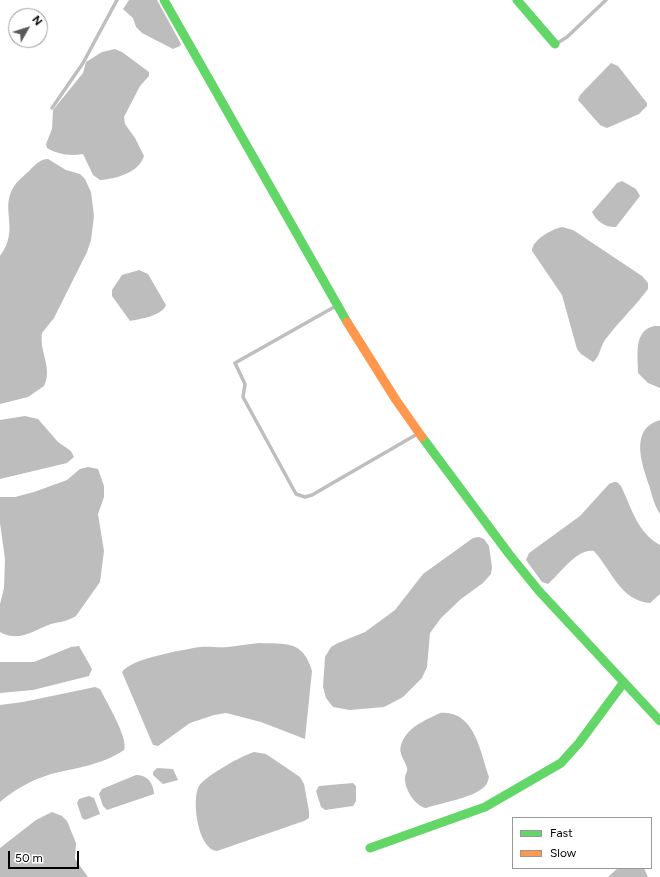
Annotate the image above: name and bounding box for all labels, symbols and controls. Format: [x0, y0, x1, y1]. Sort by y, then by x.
north arrow [8, 8, 48, 48]
text: N [29, 13, 45, 28]
legend [512, 817, 652, 869]
text: Fast [550, 826, 573, 840]
scale bar [10, 843, 81, 869]
text: Slow [550, 846, 576, 860]
text: 50 m [15, 851, 43, 865]

